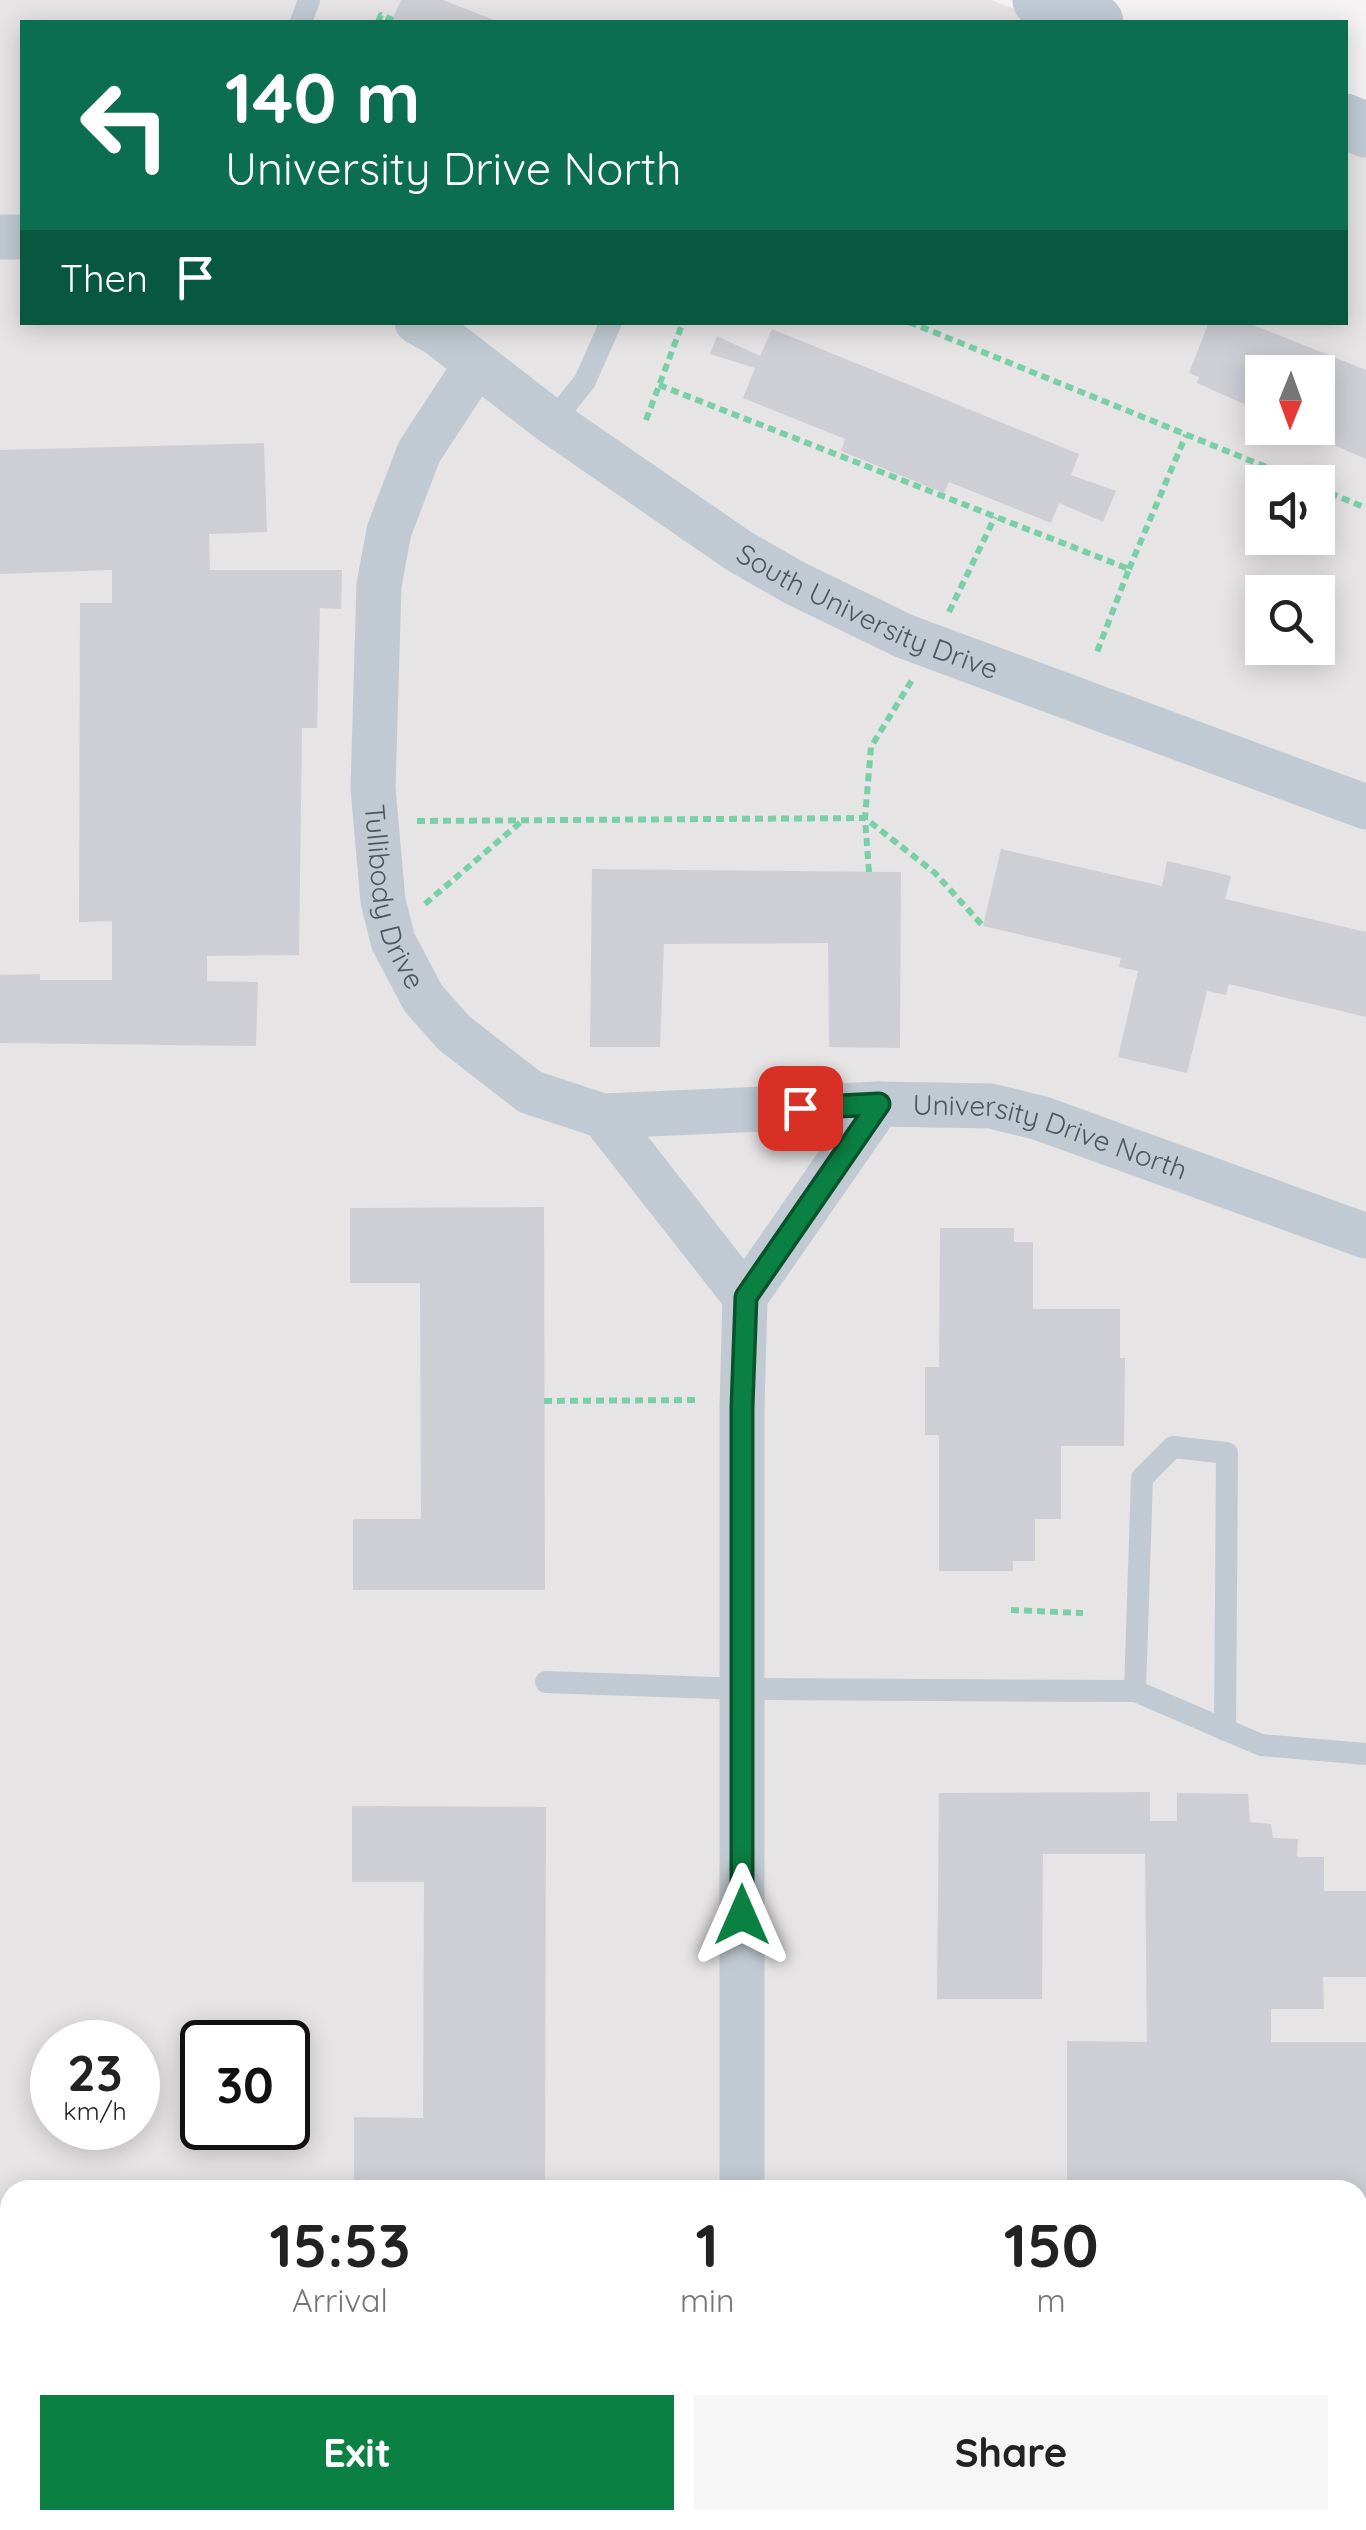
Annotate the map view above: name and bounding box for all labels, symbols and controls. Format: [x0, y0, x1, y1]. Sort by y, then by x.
text: 140 m [225, 53, 421, 141]
icon: left [60, 60, 190, 190]
text: University Drive North [225, 140, 682, 196]
icon: arrive [168, 250, 223, 305]
text: Then [60, 254, 148, 302]
north arrow [1245, 355, 1335, 445]
map controls [1245, 355, 1335, 665]
button: sound [1245, 465, 1335, 555]
street label: South University Drive [731, 535, 1003, 686]
button: search [1245, 575, 1335, 665]
street label: Tullibody Drive [358, 803, 433, 995]
pin [758, 1066, 843, 1151]
icon: arrive [773, 1081, 828, 1136]
street label: University Drive North [912, 1087, 1192, 1187]
position arrow [690, 1863, 794, 1967]
speed limit sign: 30 [180, 2020, 310, 2150]
text: 23 [67, 2041, 123, 2104]
text: km/h [63, 2095, 127, 2126]
text: 15:53 [269, 2207, 410, 2282]
text: 1 [695, 2207, 719, 2282]
text: 150 [1004, 2207, 1099, 2282]
text: Arrival [292, 2280, 388, 2320]
text: min [680, 2280, 734, 2320]
text: m [1037, 2280, 1066, 2320]
button: Exit [40, 2395, 674, 2510]
button: Share [694, 2395, 1328, 2510]

